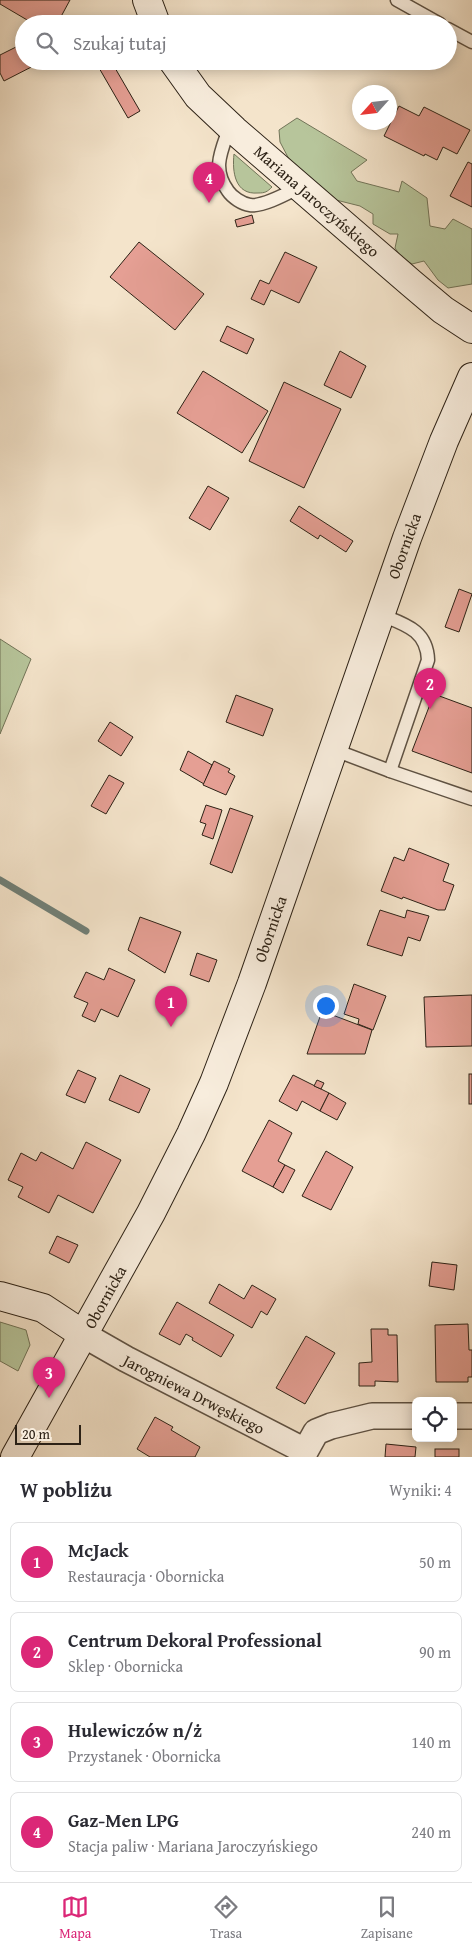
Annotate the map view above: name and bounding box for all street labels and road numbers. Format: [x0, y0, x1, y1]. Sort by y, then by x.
street label: Mariana Jaroczyńskiego [249, 139, 385, 263]
street label: Obornicka [381, 509, 427, 582]
street label: Obornicka [247, 892, 293, 965]
street label: Obornicka [78, 1261, 132, 1333]
street label: Jarogniewa Drwęskiego [117, 1347, 269, 1440]

